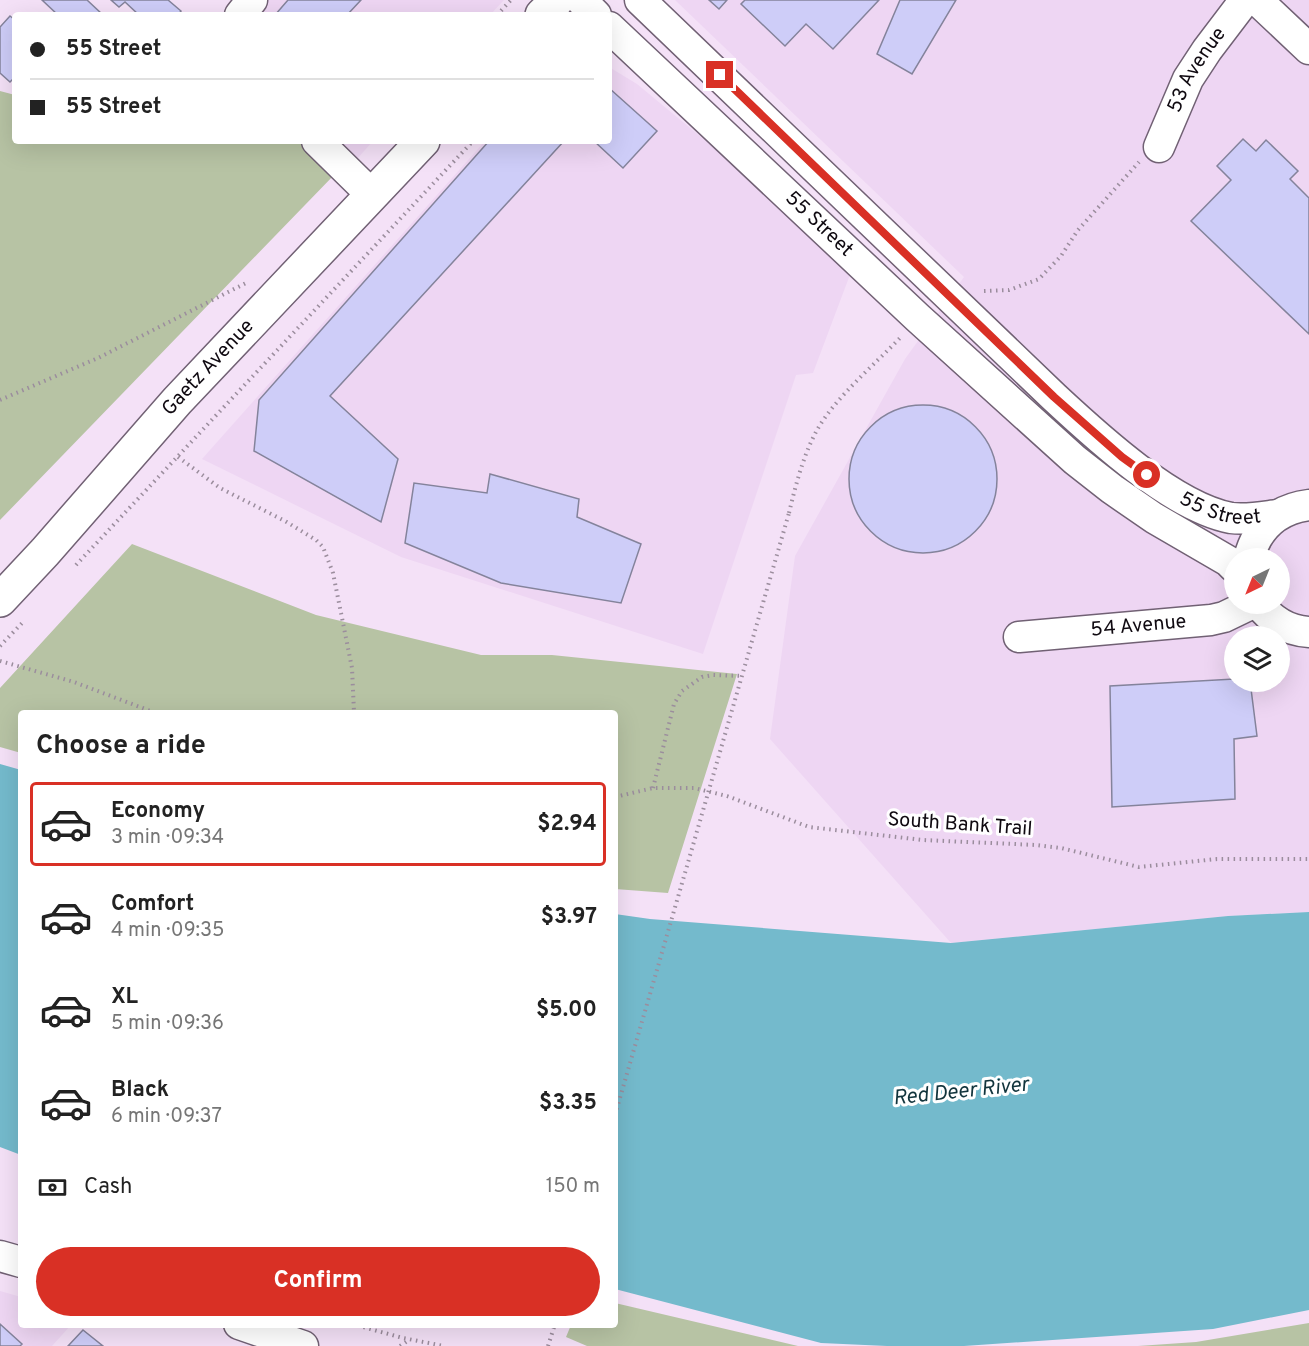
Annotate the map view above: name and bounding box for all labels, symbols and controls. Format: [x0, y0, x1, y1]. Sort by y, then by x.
street label: 53 Avenue [1162, 22, 1233, 117]
text: 55 Street [66, 36, 161, 63]
route end [706, 61, 733, 88]
text: 55 Street [66, 94, 161, 121]
street label: 55 Street [779, 186, 858, 263]
street label: Gaetz Avenue [157, 314, 260, 422]
route start [1133, 461, 1160, 488]
street label: 55 Street [1174, 486, 1262, 532]
north arrow [1224, 548, 1290, 614]
map controls [1224, 548, 1290, 692]
street label: 54 Avenue [1090, 609, 1188, 644]
button: layers [1224, 626, 1290, 692]
text: Choose a ride [36, 729, 206, 763]
icon: car [39, 797, 93, 851]
text: Economy [111, 798, 205, 825]
street label: South Bank Trail [887, 807, 1033, 843]
text: $2.94 [537, 811, 597, 838]
text: 3 min · 09:34 [111, 825, 224, 851]
icon: car [39, 890, 93, 944]
text: Comfort [111, 891, 194, 918]
text: $3.97 [541, 904, 597, 931]
text: 4 min · 09:35 [111, 918, 225, 944]
icon: car [39, 983, 93, 1037]
text: XL [111, 984, 138, 1011]
text: $5.00 [536, 997, 597, 1024]
text: 5 min · 09:36 [111, 1011, 224, 1037]
water label: Red Deer River [892, 1071, 1032, 1113]
icon: car [39, 1076, 93, 1130]
text: Black [111, 1077, 169, 1104]
text: $3.35 [539, 1090, 597, 1117]
text: 6 min · 09:37 [111, 1104, 222, 1130]
icon: cash [36, 1171, 69, 1204]
text: Cash [84, 1174, 133, 1201]
text: 150 m [546, 1174, 600, 1200]
button: Confirm [36, 1247, 600, 1316]

